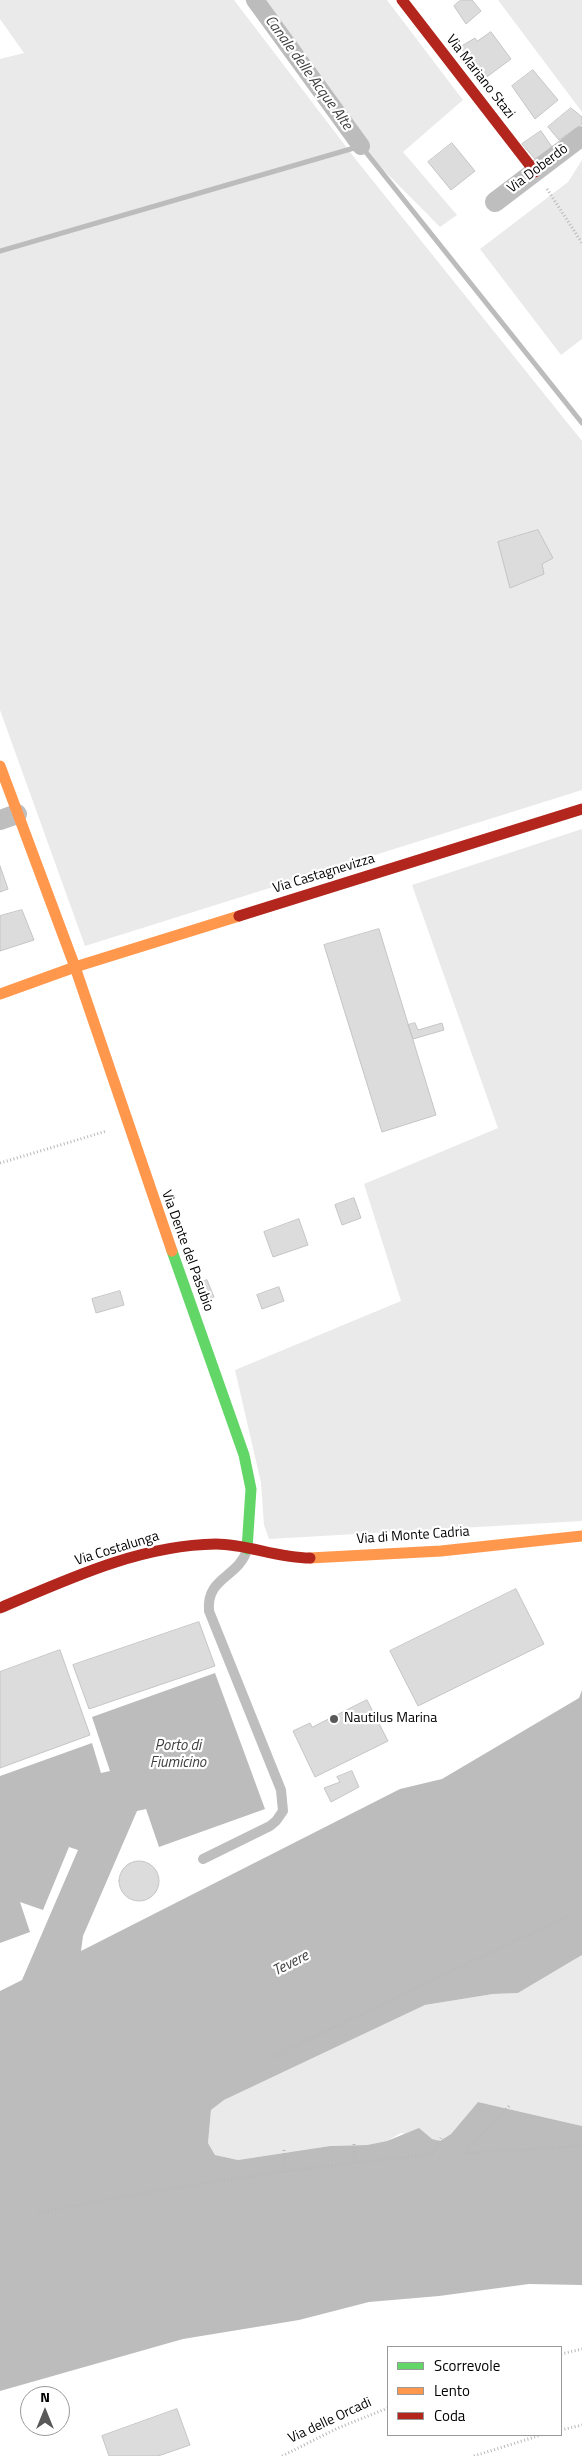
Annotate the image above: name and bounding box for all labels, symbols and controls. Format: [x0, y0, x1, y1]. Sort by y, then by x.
water label: Canale delle Acque Alte [260, 12, 356, 134]
street label: Via Mariano Stazi [442, 32, 518, 122]
street label: Via Doberdò [504, 141, 572, 197]
street label: Via Castagnevizza [271, 851, 377, 897]
street label: Via Dente del Pasubio [157, 1188, 217, 1314]
street label: Via di Monte Cadria [356, 1524, 470, 1548]
street label: Via Costalunga [73, 1528, 161, 1570]
place label: Nautilus Marina [344, 1711, 437, 1727]
marker: Nautilus Marina [328, 1713, 340, 1725]
water label: Porto di Fiumicino [150, 1737, 206, 1772]
water label: Tevere [270, 1947, 312, 1981]
legend [387, 2346, 562, 2436]
text: Scorrevole [434, 2354, 500, 2377]
text: Lento [434, 2379, 470, 2402]
north arrow [20, 2386, 70, 2436]
text: N [40, 2386, 50, 2407]
street label: Via delle Orcadi [286, 2394, 374, 2448]
text: Coda [434, 2404, 465, 2427]

